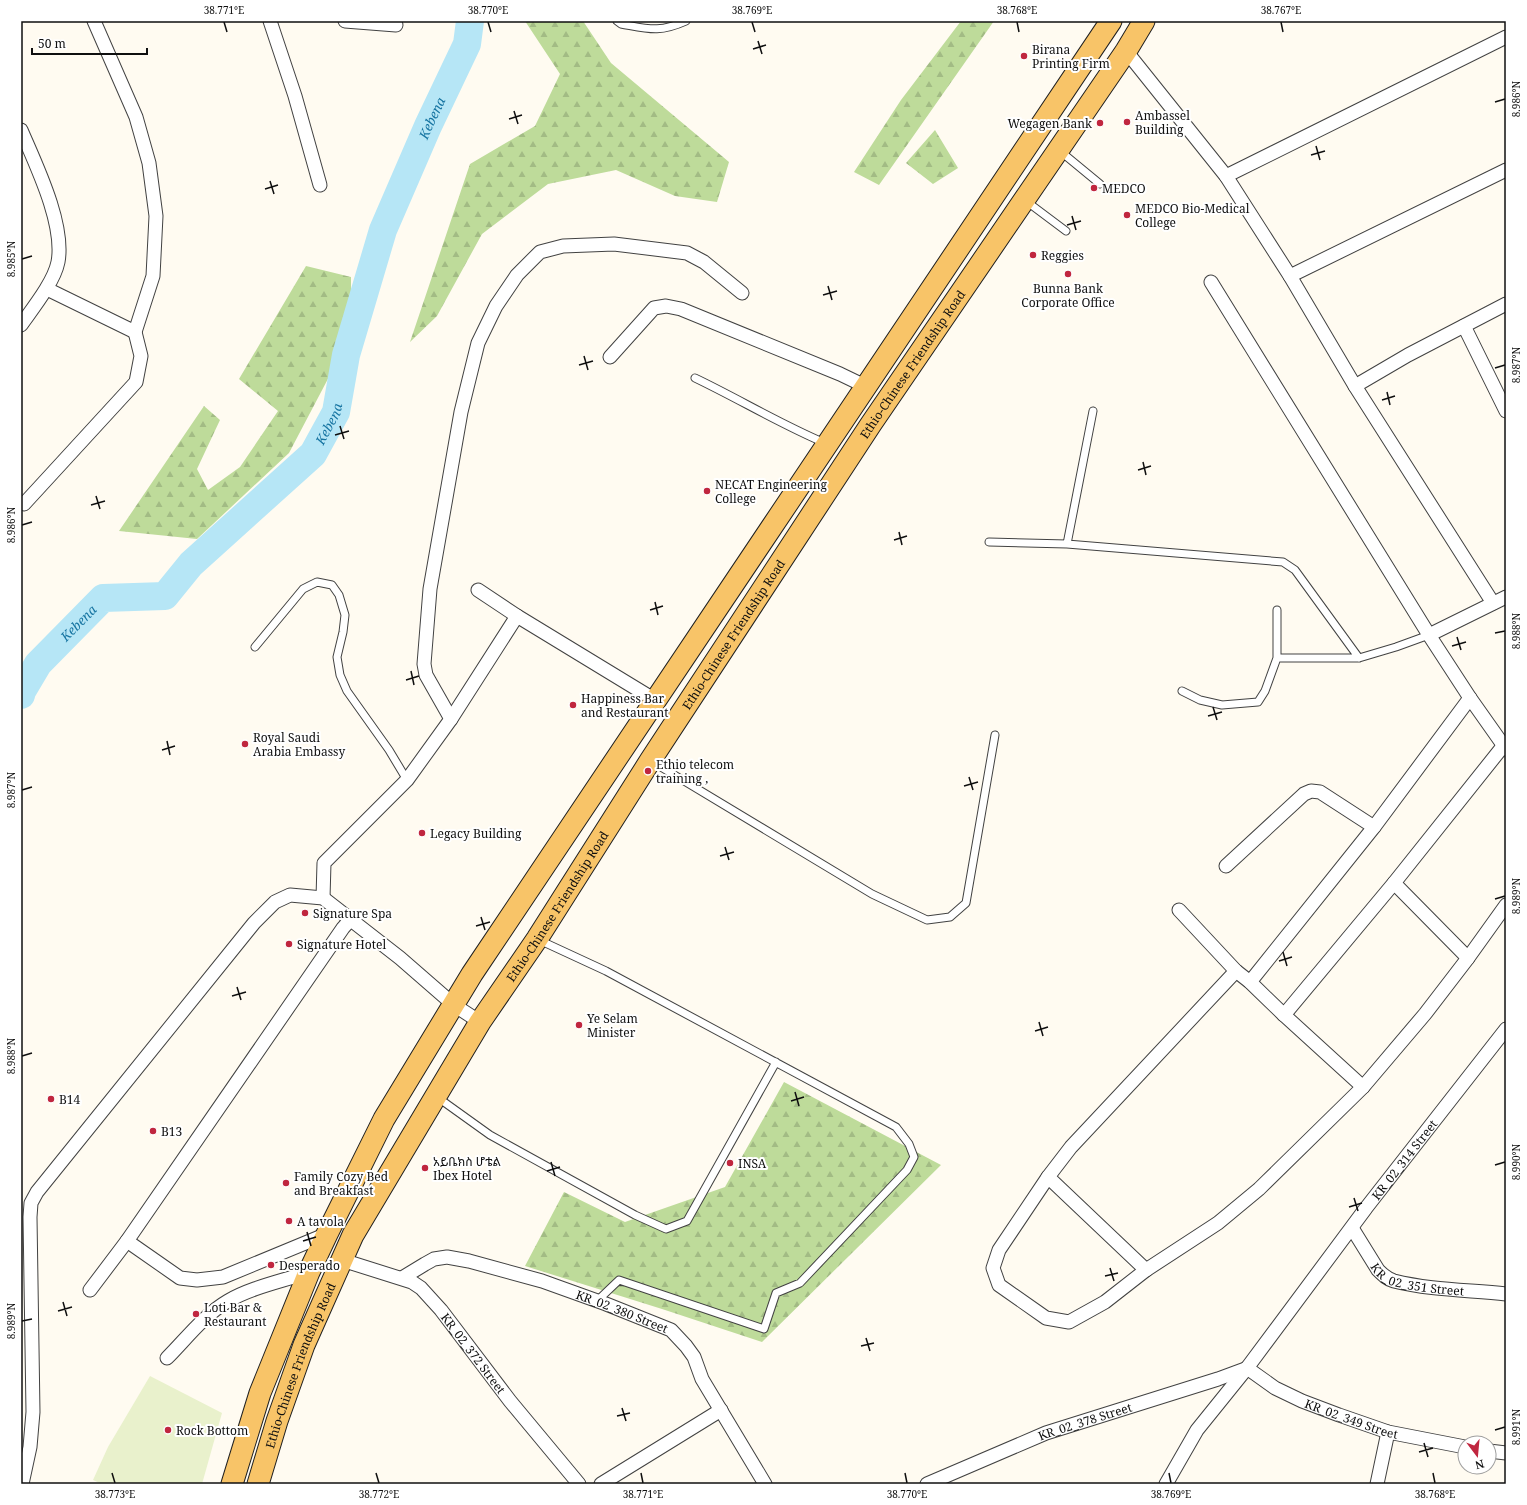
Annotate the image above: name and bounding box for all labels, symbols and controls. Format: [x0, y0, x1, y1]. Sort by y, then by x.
text: 38.771°E [204, 3, 244, 17]
text: 38.770°E [468, 3, 508, 17]
text: 38.769°E [732, 3, 772, 17]
text: 38.768°E [997, 3, 1037, 17]
text: 38.767°E [1261, 3, 1301, 17]
scale bar [32, 30, 147, 56]
text: 50 m [38, 35, 66, 52]
place label: Birana Printing Firm [1032, 41, 1110, 72]
marker: Birana Printing Firm [1019, 51, 1029, 61]
text: 8.986°N [1509, 80, 1523, 117]
water label: Kebena [414, 94, 450, 143]
place label: Ambassel Building [1135, 107, 1190, 138]
place label: Wegagen Bank [1007, 115, 1093, 132]
marker: Ambassel Building [1122, 117, 1132, 127]
marker: Wegagen Bank [1095, 118, 1105, 128]
place label: MEDCO [1102, 180, 1146, 197]
marker: MEDCO [1089, 183, 1099, 193]
place label: MEDCO Bio-Medical College [1135, 200, 1250, 231]
marker: MEDCO Bio-Medical College [1122, 210, 1132, 220]
text: 8.985°N [4, 240, 18, 277]
place label: Reggies [1041, 247, 1084, 264]
marker: Reggies [1028, 250, 1038, 260]
marker: Bunna Bank Corporate Office [1063, 269, 1073, 279]
place label: Bunna Bank Corporate Office [1021, 280, 1115, 311]
street label: Ethio-Chinese Friendship Road [855, 286, 969, 442]
text: 8.987°N [1509, 346, 1523, 383]
water label: Kebena [310, 402, 346, 449]
place label: NECAT Engineering College [715, 476, 828, 507]
marker: NECAT Engineering College [702, 486, 712, 496]
text: 8.986°N [4, 506, 18, 543]
street label: Ethio-Chinese Friendship Road [678, 555, 789, 713]
water label: Kebena [56, 601, 101, 646]
text: 8.988°N [1509, 612, 1523, 649]
place label: Happiness Bar and Restaurant [581, 690, 668, 721]
marker: Happiness Bar and Restaurant [568, 700, 578, 710]
place label: Royal Saudi Arabia Embassy [253, 729, 345, 760]
marker: Royal Saudi Arabia Embassy [240, 739, 250, 749]
place label: Ethio telecom training , [656, 756, 734, 787]
marker: Ethio telecom training , [643, 766, 653, 776]
text: 8.987°N [4, 771, 18, 808]
place label: Legacy Building [430, 825, 522, 842]
street label: Ethio-Chinese Friendship Road [502, 827, 612, 985]
marker: Legacy Building [417, 828, 427, 838]
text: 8.989°N [1509, 877, 1523, 914]
place label: Signature Spa [313, 905, 392, 922]
marker: Signature Spa [300, 908, 310, 918]
place label: Signature Hotel [297, 936, 386, 953]
marker: Signature Hotel [284, 939, 294, 949]
place label: Ye Selam Minister [586, 1010, 638, 1041]
marker: Ye Selam Minister [574, 1020, 584, 1030]
text: 8.988°N [4, 1037, 18, 1074]
place label: B14 [59, 1091, 81, 1108]
marker: B14 [46, 1094, 56, 1104]
street label: KR_02_314 Street [1367, 1116, 1441, 1203]
place label: B13 [161, 1123, 183, 1140]
marker: B13 [148, 1126, 158, 1136]
text: 8.990°N [1509, 1143, 1523, 1180]
place label: አይቤክስ ሆቴል Ibex Hotel [433, 1153, 501, 1184]
place label: INSA [738, 1155, 767, 1172]
marker: INSA [725, 1158, 735, 1168]
marker: አይቤክስ ሆቴል Ibex Hotel [420, 1163, 430, 1173]
place label: Family Cozy Bed and Breakfast [294, 1168, 389, 1199]
marker: Family Cozy Bed and Breakfast [281, 1178, 291, 1188]
place label: A tavola [297, 1213, 344, 1230]
marker: A tavola [284, 1216, 294, 1226]
place label: Desperado [279, 1257, 340, 1274]
street label: KR_02_351 Street [1367, 1259, 1465, 1299]
marker: Desperado [266, 1260, 276, 1270]
street label: Ethio-Chinese Friendship Road [261, 1279, 340, 1450]
street label: KR_02_380 Street [574, 1285, 671, 1337]
place label: Loti Bar & Restaurant [204, 1299, 266, 1330]
text: 8.989°N [4, 1302, 18, 1339]
marker: Loti Bar & Restaurant [191, 1309, 201, 1319]
street label: KR_02_372 Street [437, 1309, 510, 1397]
street label: KR_02_349 Street [1303, 1394, 1399, 1442]
street label: KR_02_378 Street [1035, 1398, 1134, 1444]
text: 8.991°N [1509, 1408, 1523, 1445]
place label: Rock Bottom [176, 1422, 248, 1439]
marker: Rock Bottom [163, 1425, 173, 1435]
north arrow [1457, 1435, 1497, 1475]
text: N [1473, 1457, 1486, 1474]
text: 38.773°E [95, 1487, 135, 1501]
text: 38.772°E [359, 1487, 399, 1501]
text: 38.771°E [623, 1487, 663, 1501]
text: 38.770°E [887, 1487, 927, 1501]
text: 38.769°E [1151, 1487, 1191, 1501]
text: 38.768°E [1415, 1487, 1455, 1501]

